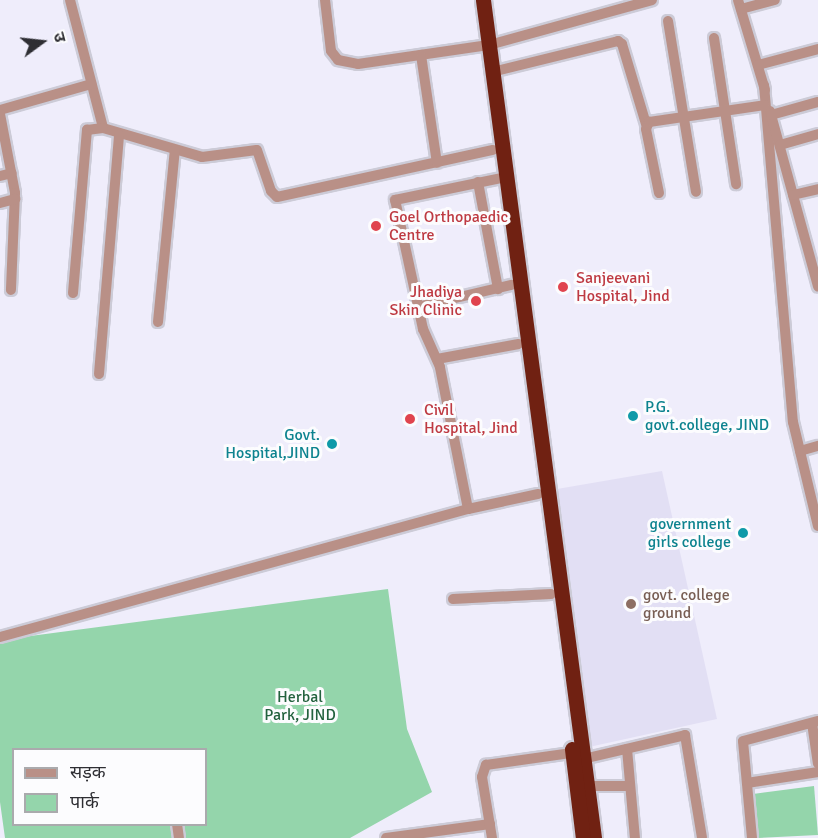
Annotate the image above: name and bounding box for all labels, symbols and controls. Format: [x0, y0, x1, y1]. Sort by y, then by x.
north arrow [12, 12, 72, 72]
text: उ [49, 30, 70, 44]
place label: Goel Orthopaedic Centre [389, 207, 508, 245]
marker: Goel Orthopaedic Centre [367, 217, 385, 235]
place label: Sanjeevani Hospital, Jind [576, 268, 670, 306]
marker: Sanjeevani Hospital, Jind [554, 278, 572, 296]
place label: Jhadiya Skin Clinic [389, 282, 462, 320]
marker: Jhadiya Skin Clinic [467, 292, 485, 310]
place label: P.G. govt.college, JIND [645, 397, 769, 435]
place label: Civil Hospital, Jind [424, 400, 518, 438]
marker: P.G. govt.college, JIND [626, 409, 640, 423]
marker: Civil Hospital, Jind [401, 410, 419, 428]
place label: Govt. Hospital,JIND [225, 425, 320, 463]
marker: Govt. Hospital,JIND [325, 437, 339, 451]
place label: government girls college [648, 514, 731, 552]
marker: government girls college [736, 526, 750, 540]
place label: govt. college ground [643, 585, 730, 623]
marker: govt. college ground [624, 597, 638, 611]
park label: Herbal Park, JIND [264, 687, 336, 725]
legend [12, 748, 207, 826]
text: सड़क [70, 761, 106, 783]
text: पार्क [70, 791, 99, 813]

